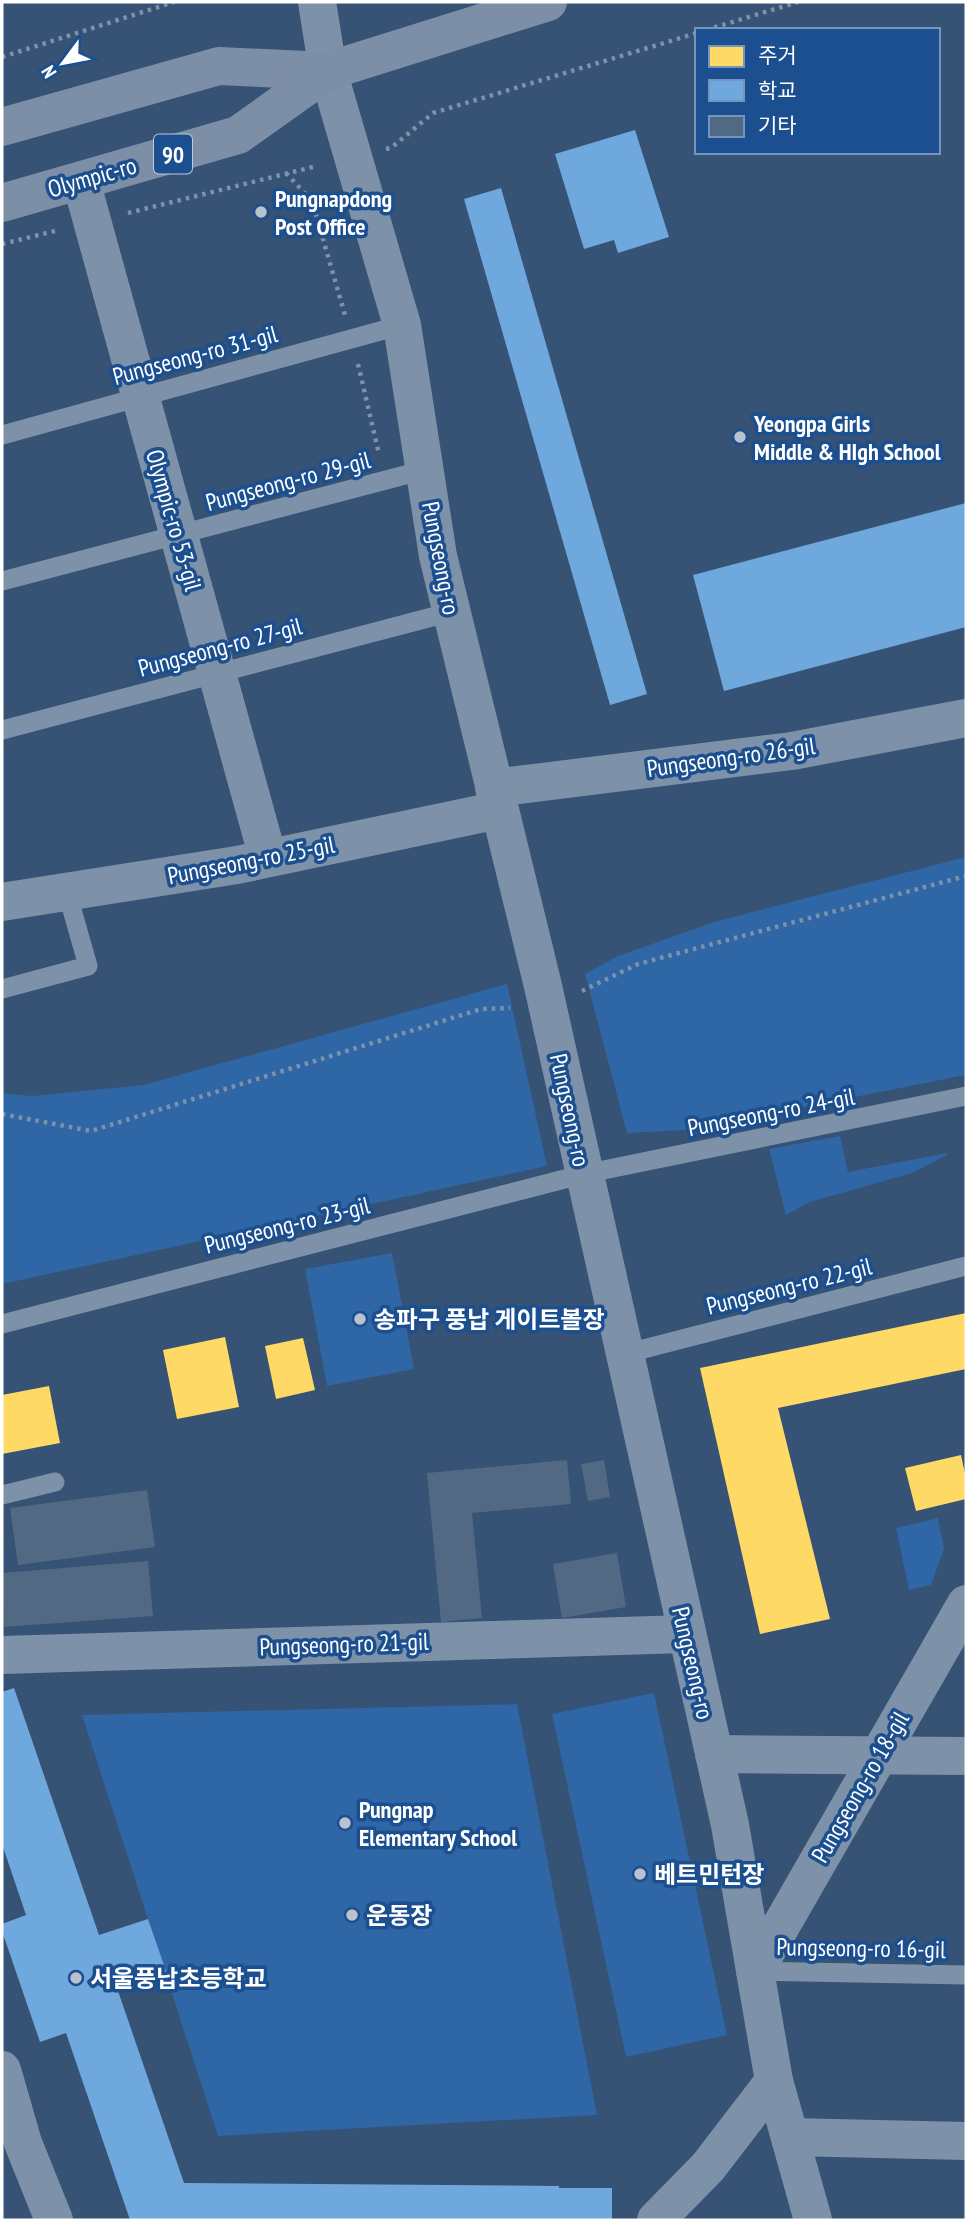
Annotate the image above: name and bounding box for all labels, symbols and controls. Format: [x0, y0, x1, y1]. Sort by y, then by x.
north arrow [28, 28, 98, 98]
legend [695, 28, 940, 154]
text: 주거 [758, 42, 797, 69]
text: N [36, 61, 61, 83]
text: 학교 [758, 77, 797, 104]
text: 기타 [758, 112, 797, 139]
road number: 90 [154, 134, 192, 174]
street label: Olympic-ro [44, 150, 140, 204]
place label: Pungnapdong Post Office [275, 183, 392, 242]
marker: Pungnapdong Post Office [253, 204, 269, 220]
street label: Pungseong-ro 31-gil [109, 318, 281, 392]
place label: Yeongpa Girls Middle & HIgh School [753, 408, 941, 467]
marker: Yeongpa Girls Middle & HIgh School [732, 429, 748, 445]
street label: Pungseong-ro 29-gil [202, 444, 374, 518]
street label: Olympic-ro 53-gil [139, 446, 209, 595]
street label: Pungseong-ro [415, 499, 467, 617]
street label: Pungseong-ro 27-gil [135, 610, 306, 684]
street label: Pungseong-ro 26-gil [645, 730, 817, 784]
street label: Pungseong-ro 25-gil [165, 829, 337, 891]
street label: Pungseong-ro [543, 1051, 597, 1169]
street label: Pungseong-ro 24-gil [685, 1081, 857, 1143]
street label: Pungseong-ro 23-gil [201, 1189, 373, 1261]
street label: Pungseong-ro 22-gil [703, 1250, 875, 1322]
place label: 송파구 풍납 게이트볼장 [374, 1304, 605, 1335]
marker: 송파구 풍납 게이트볼장 [352, 1311, 368, 1327]
street label: Pungseong-ro [665, 1604, 721, 1722]
street label: Pungseong-ro 21-gil [259, 1626, 430, 1662]
street label: Pungseong-ro 18-gil [804, 1706, 916, 1868]
place label: Pungnap Elementary School [359, 1794, 517, 1853]
marker: Pungnap Elementary School [337, 1815, 353, 1831]
place label: 베트민턴장 [654, 1859, 764, 1890]
marker: 베트민턴장 [632, 1866, 648, 1882]
place label: 운동장 [366, 1900, 432, 1931]
marker: 운동장 [344, 1907, 360, 1923]
street label: Pungseong-ro 16-gil [776, 1931, 946, 1965]
place label: 서울풍납초등학교 [90, 1963, 267, 1994]
marker: 서울풍납초등학교 [68, 1970, 84, 1986]

